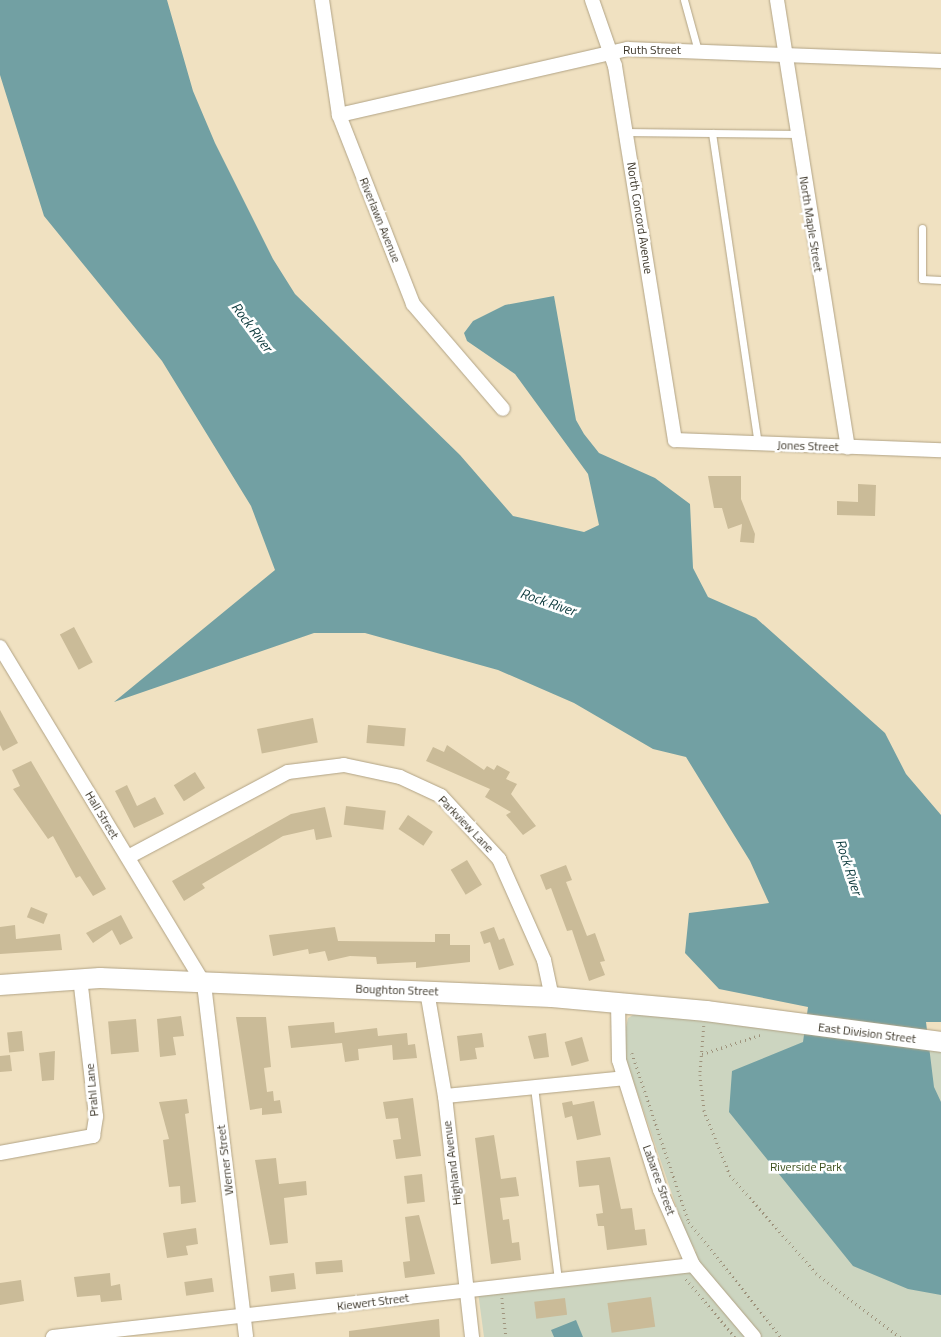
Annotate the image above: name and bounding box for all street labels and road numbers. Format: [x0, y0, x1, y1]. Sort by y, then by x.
street label: Ruth Street [623, 43, 681, 57]
street label: North Concord Avenue [624, 161, 656, 275]
street label: Riverlawn Avenue [356, 175, 404, 265]
street label: North Maple Street [796, 175, 826, 273]
street label: Jones Street [777, 438, 839, 454]
street label: Hall Street [82, 788, 122, 842]
street label: Parkview Lane [435, 793, 497, 855]
street label: Boughton Street [355, 981, 439, 999]
street label: East Division Street [817, 1020, 917, 1046]
street label: Prahl Lane [83, 1063, 101, 1117]
street label: Highland Avenue [440, 1120, 464, 1206]
street label: Werner Street [214, 1124, 236, 1196]
street label: Labaree Street [640, 1143, 678, 1217]
street label: Kiewert Street [336, 1290, 410, 1314]

